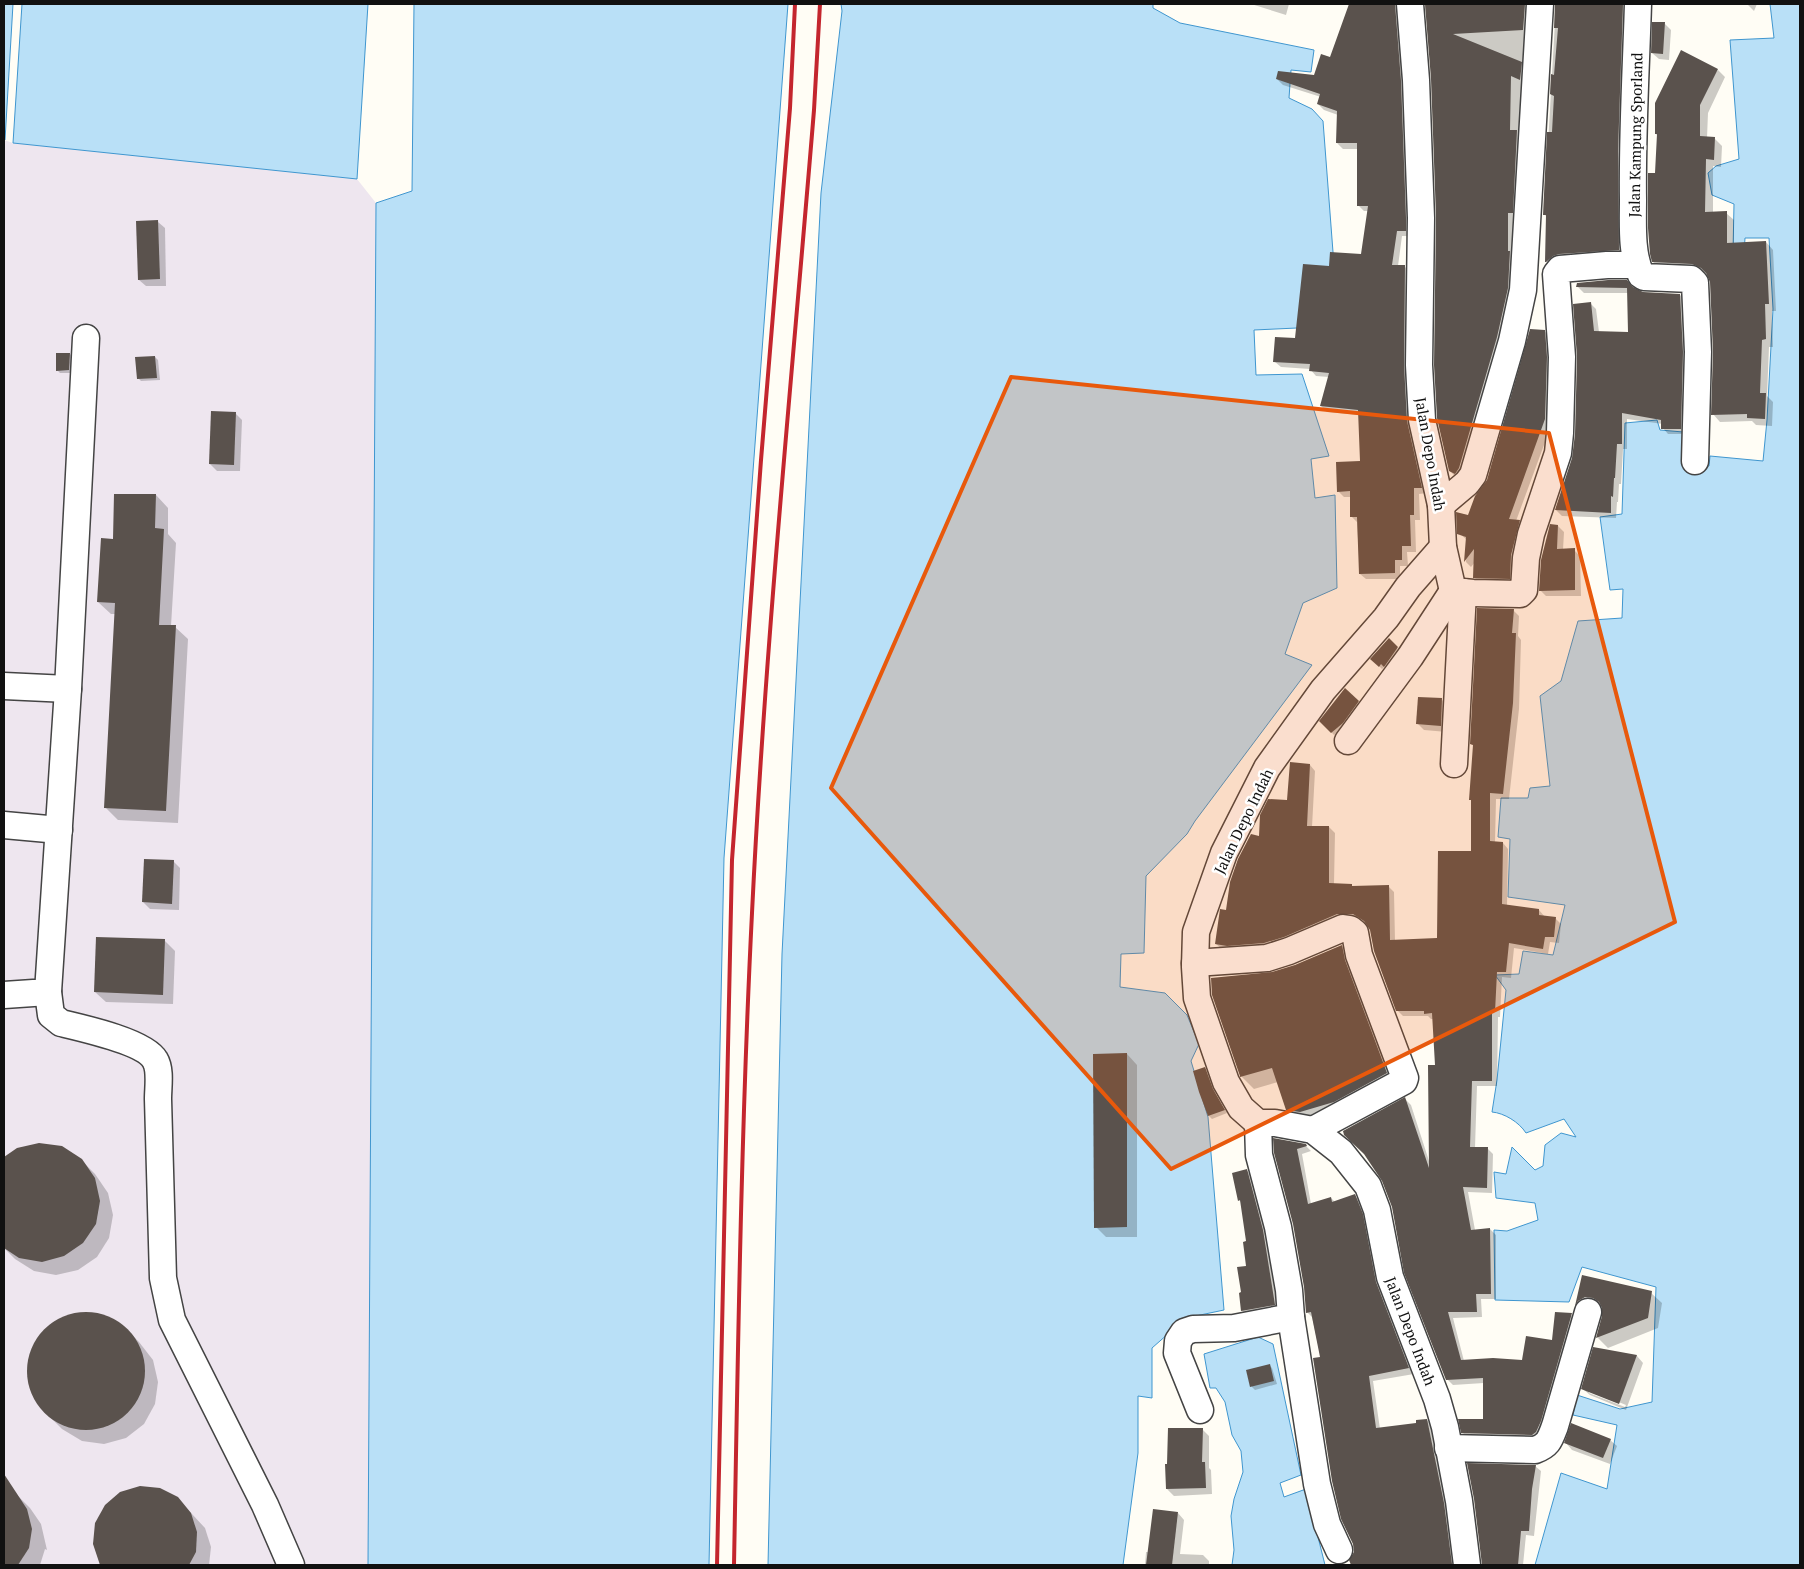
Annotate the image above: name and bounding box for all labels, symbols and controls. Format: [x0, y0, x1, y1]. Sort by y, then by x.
street label: Jalan Kampung Sporland [1624, 52, 1646, 218]
street label: Jalan Depo Indah [1411, 396, 1451, 512]
street label: Jalan Depo Indah [1209, 765, 1277, 877]
street label: Jalan Depo Indah [1381, 1274, 1441, 1388]

